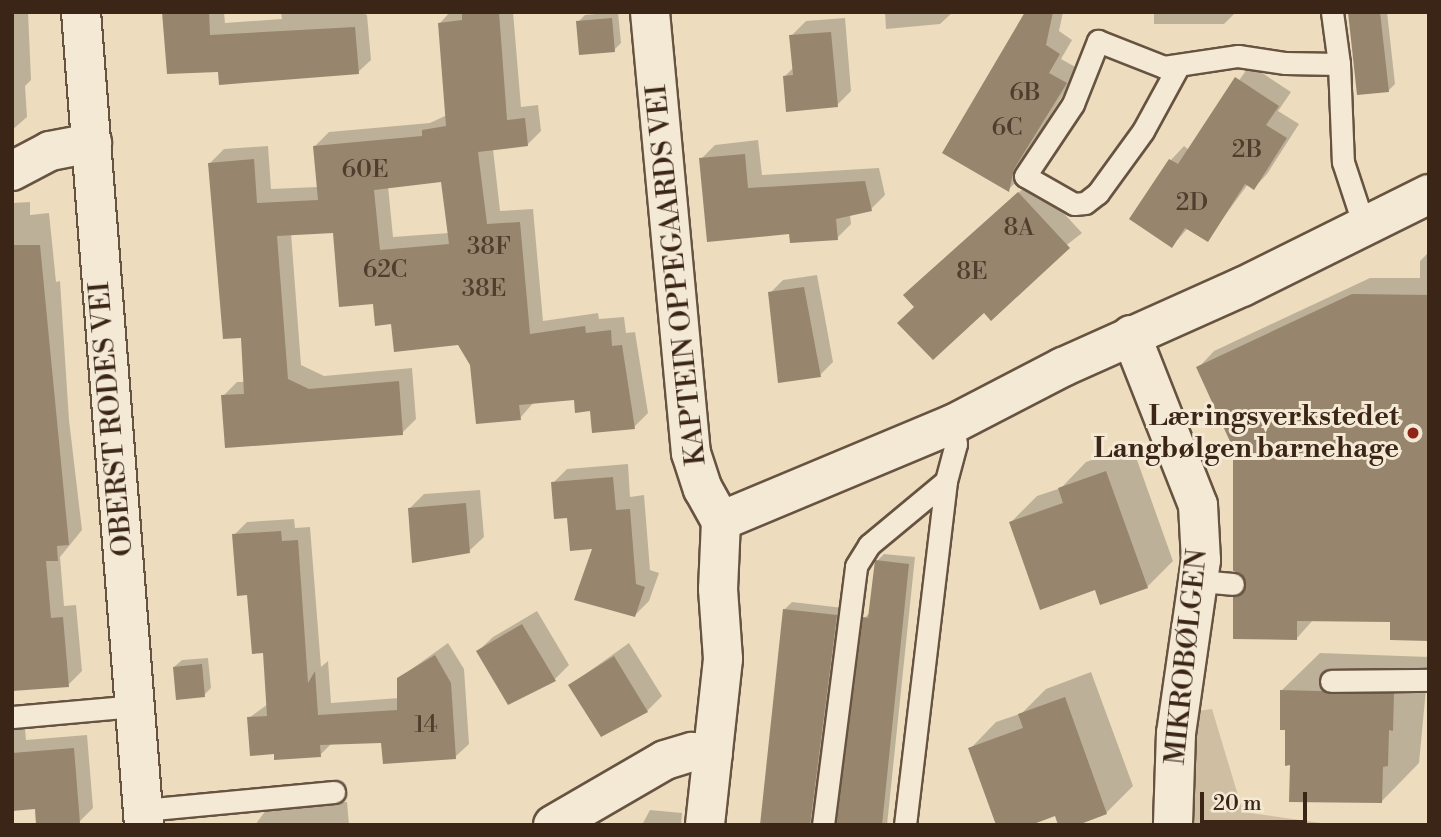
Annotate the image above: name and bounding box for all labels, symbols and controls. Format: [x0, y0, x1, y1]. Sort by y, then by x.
house number: 6B [1009, 80, 1041, 108]
street label: KAPTEIN OPPEGAARDS VEI [640, 83, 714, 467]
house number: 6C [991, 115, 1023, 143]
house number: 2B [1232, 137, 1262, 165]
house number: 60E [341, 157, 389, 185]
house number: 2D [1176, 190, 1208, 218]
house number: 8A [1003, 215, 1035, 243]
house number: 38F [467, 234, 511, 262]
house number: 62C [363, 257, 407, 285]
house number: 8E [956, 259, 988, 287]
house number: 38E [462, 276, 506, 304]
street label: OBERST RODES VEI [83, 280, 141, 558]
place label: Læringsverkstedet Langbølgen barnehage [1093, 400, 1399, 466]
marker: Læringsverkstedet Langbølgen barnehage [1405, 425, 1421, 441]
street label: MIKROBØLGEN [1159, 547, 1215, 767]
house number: 14 [414, 712, 438, 740]
scale bar [1203, 778, 1310, 822]
text: 20 m [1213, 791, 1262, 817]

